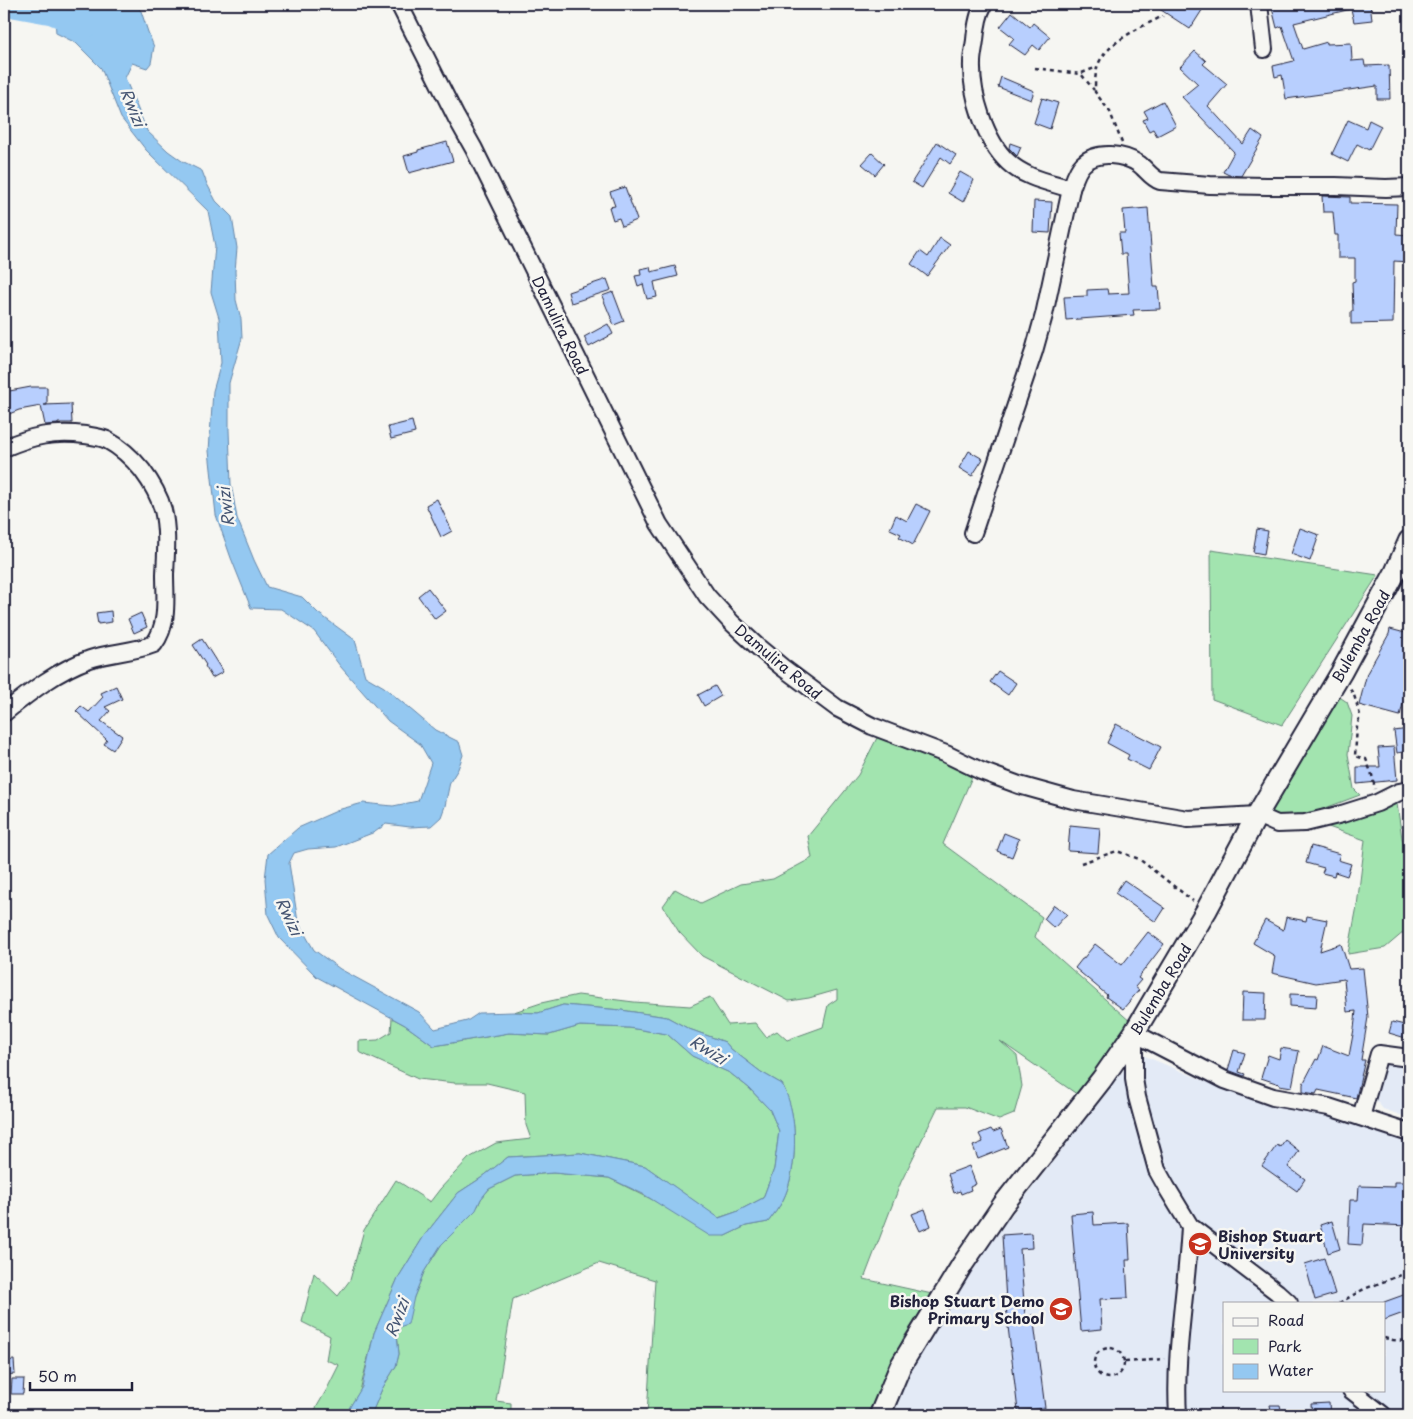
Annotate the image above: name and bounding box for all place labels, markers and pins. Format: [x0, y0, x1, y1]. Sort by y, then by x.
place label: Bishop Stuart University [1218, 1224, 1323, 1264]
school or university icon: Bishop Stuart University [1187, 1231, 1213, 1257]
place label: Bishop Stuart Demo Primary School [890, 1289, 1044, 1329]
school or university icon: Bishop Stuart Demo Primary School [1048, 1296, 1074, 1322]

